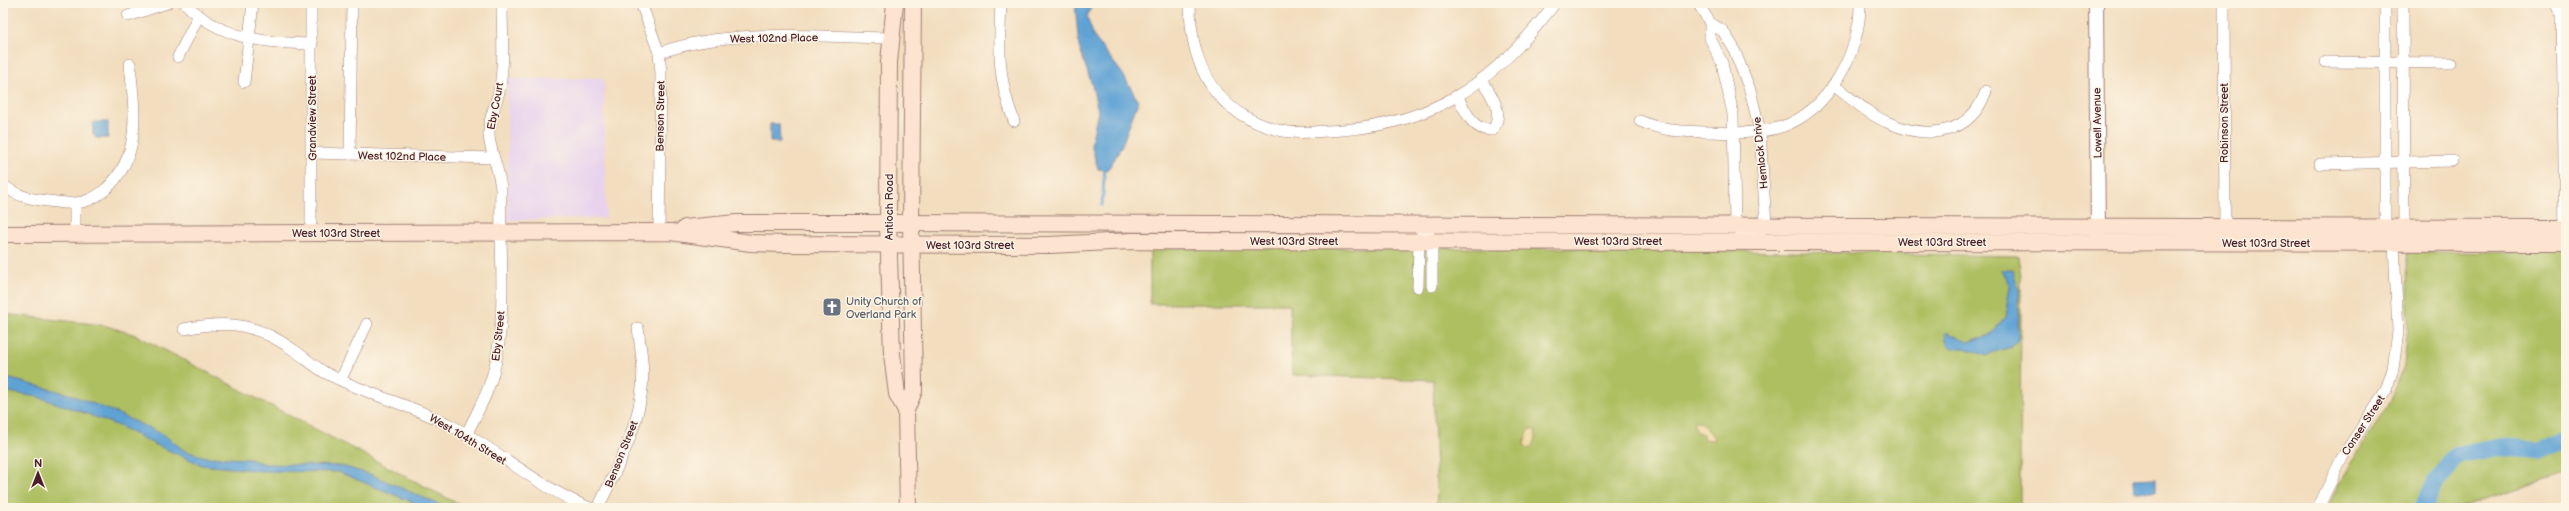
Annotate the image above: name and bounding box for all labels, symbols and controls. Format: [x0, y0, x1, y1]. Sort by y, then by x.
street label: West 102nd Place [730, 31, 819, 46]
street label: Grandview Street [306, 75, 319, 161]
street label: Benson Street [653, 80, 668, 152]
street label: Eby Court [485, 81, 507, 131]
street label: Robinson Street [2218, 82, 2231, 163]
street label: Lowell Avenue [2090, 87, 2105, 158]
street label: Hemlock Drive [1750, 116, 1771, 190]
street label: West 102nd Place [358, 149, 447, 164]
street label: Antioch Road [883, 174, 896, 240]
street label: West 103rd Street [292, 227, 381, 240]
street label: West 103rd Street [1250, 235, 1339, 248]
street label: West 103rd Street [1574, 235, 1663, 248]
street label: West 103rd Street [1898, 236, 1987, 249]
street label: West 103rd Street [2222, 237, 2311, 250]
street label: West 103rd Street [926, 239, 1015, 252]
place label: Unity Church of Overland Park [846, 295, 922, 321]
church icon: Unity Church of Overland Park [821, 296, 843, 318]
street label: Eby Street [489, 310, 508, 362]
street label: Conser Street [2339, 392, 2388, 458]
street label: West 104th Street [427, 411, 509, 468]
street label: Benson Street [602, 418, 641, 490]
north arrow [18, 453, 58, 493]
text: N [34, 457, 42, 470]

